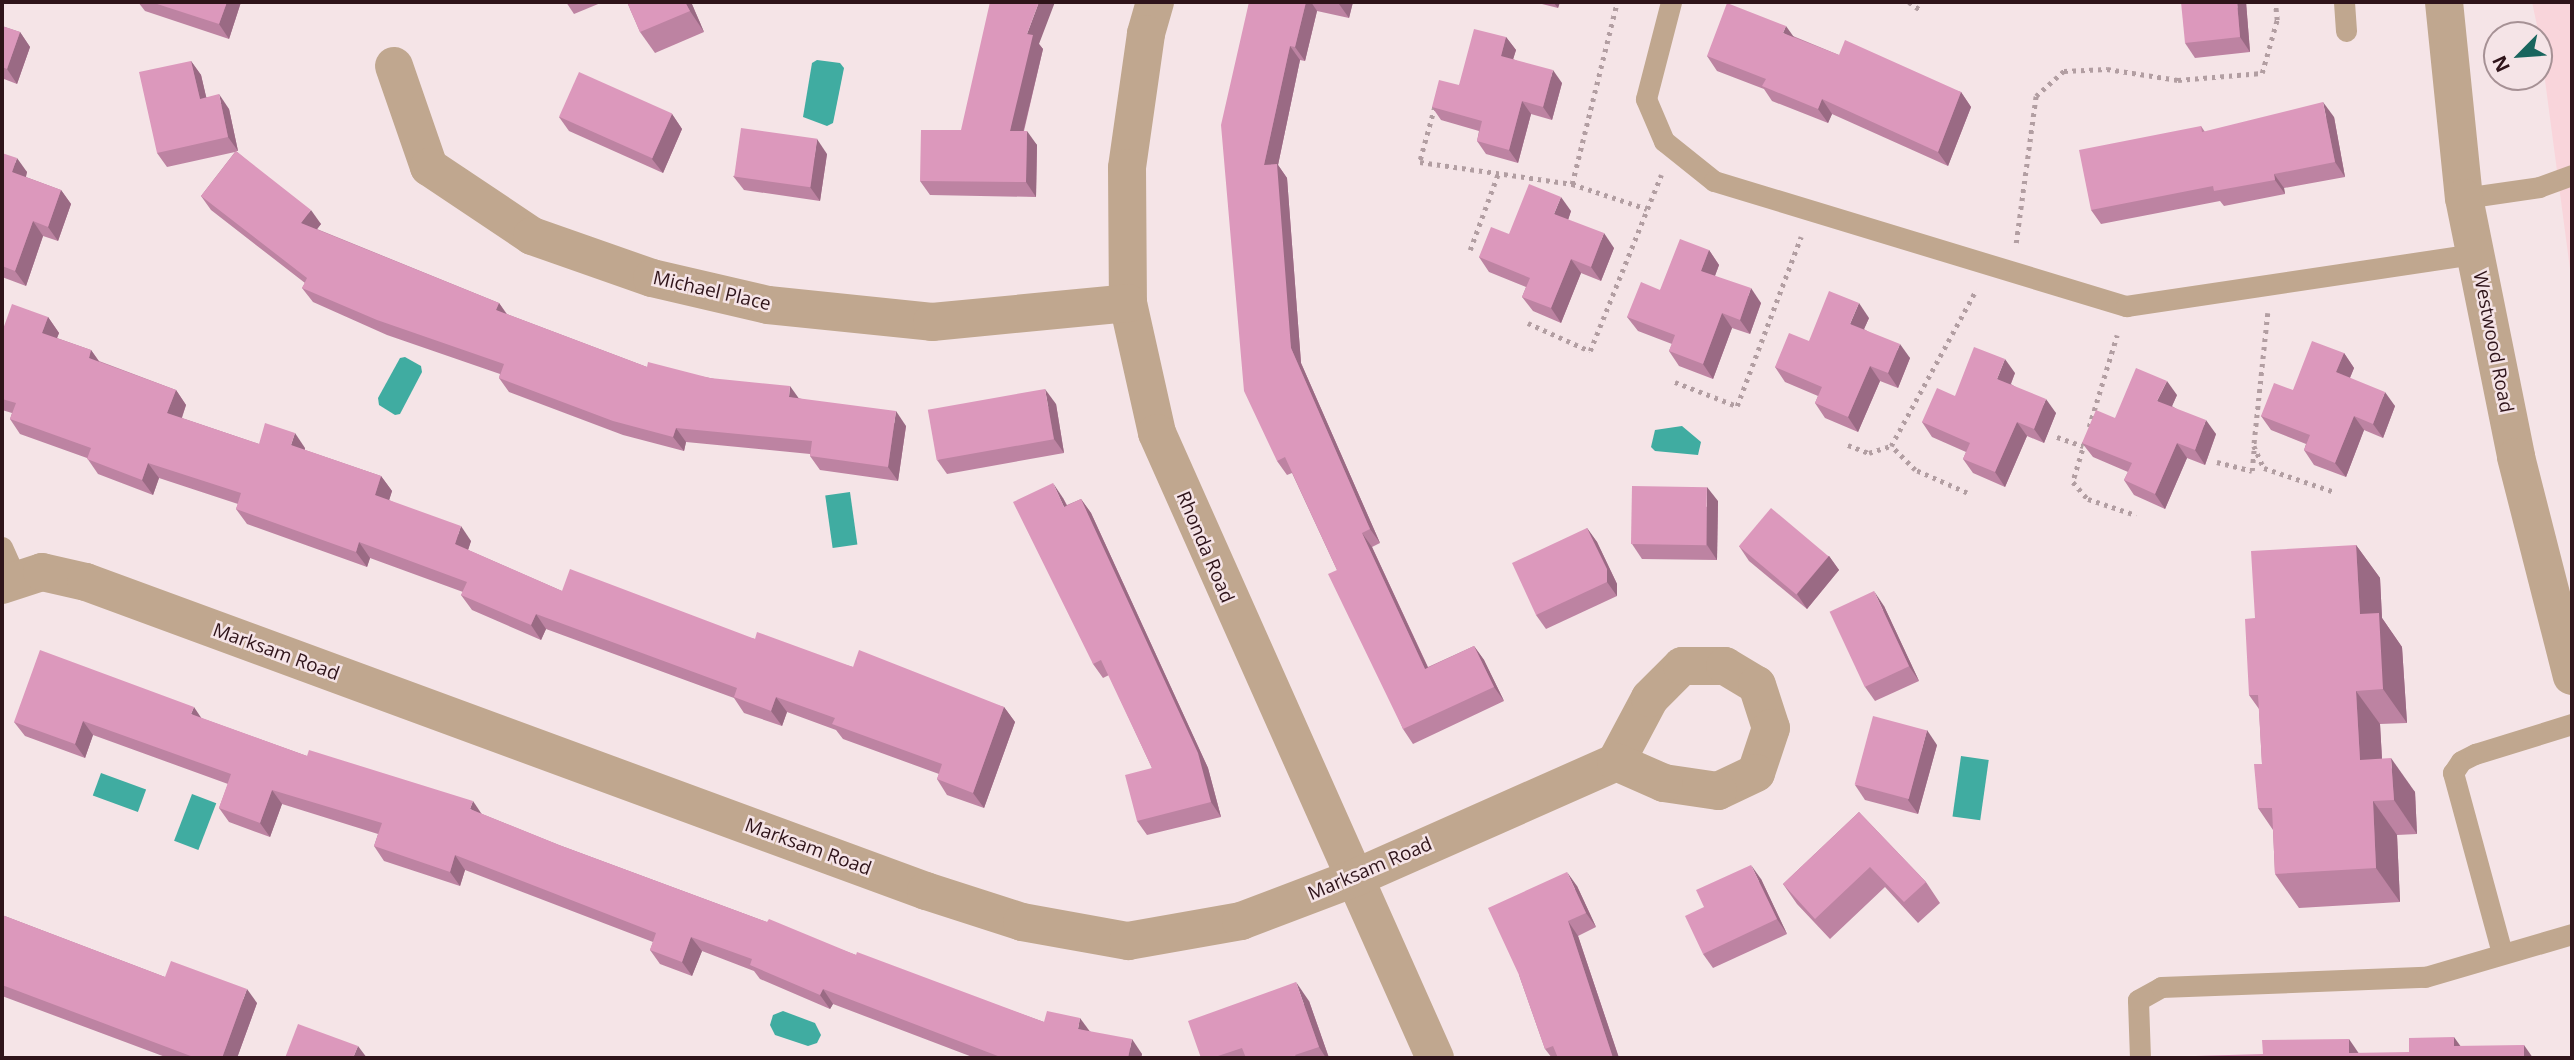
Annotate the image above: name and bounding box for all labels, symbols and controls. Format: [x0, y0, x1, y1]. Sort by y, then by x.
north arrow [2483, 21, 2553, 91]
text: N [2486, 52, 2516, 77]
street label: Michael Place [651, 266, 773, 316]
street label: Westwood Road [2468, 269, 2518, 415]
street label: Rhonda Road [1171, 488, 1239, 606]
street label: Marksam Road [210, 619, 342, 685]
street label: Marksam Road [742, 814, 874, 880]
street label: Marksam Road [1304, 833, 1436, 905]

